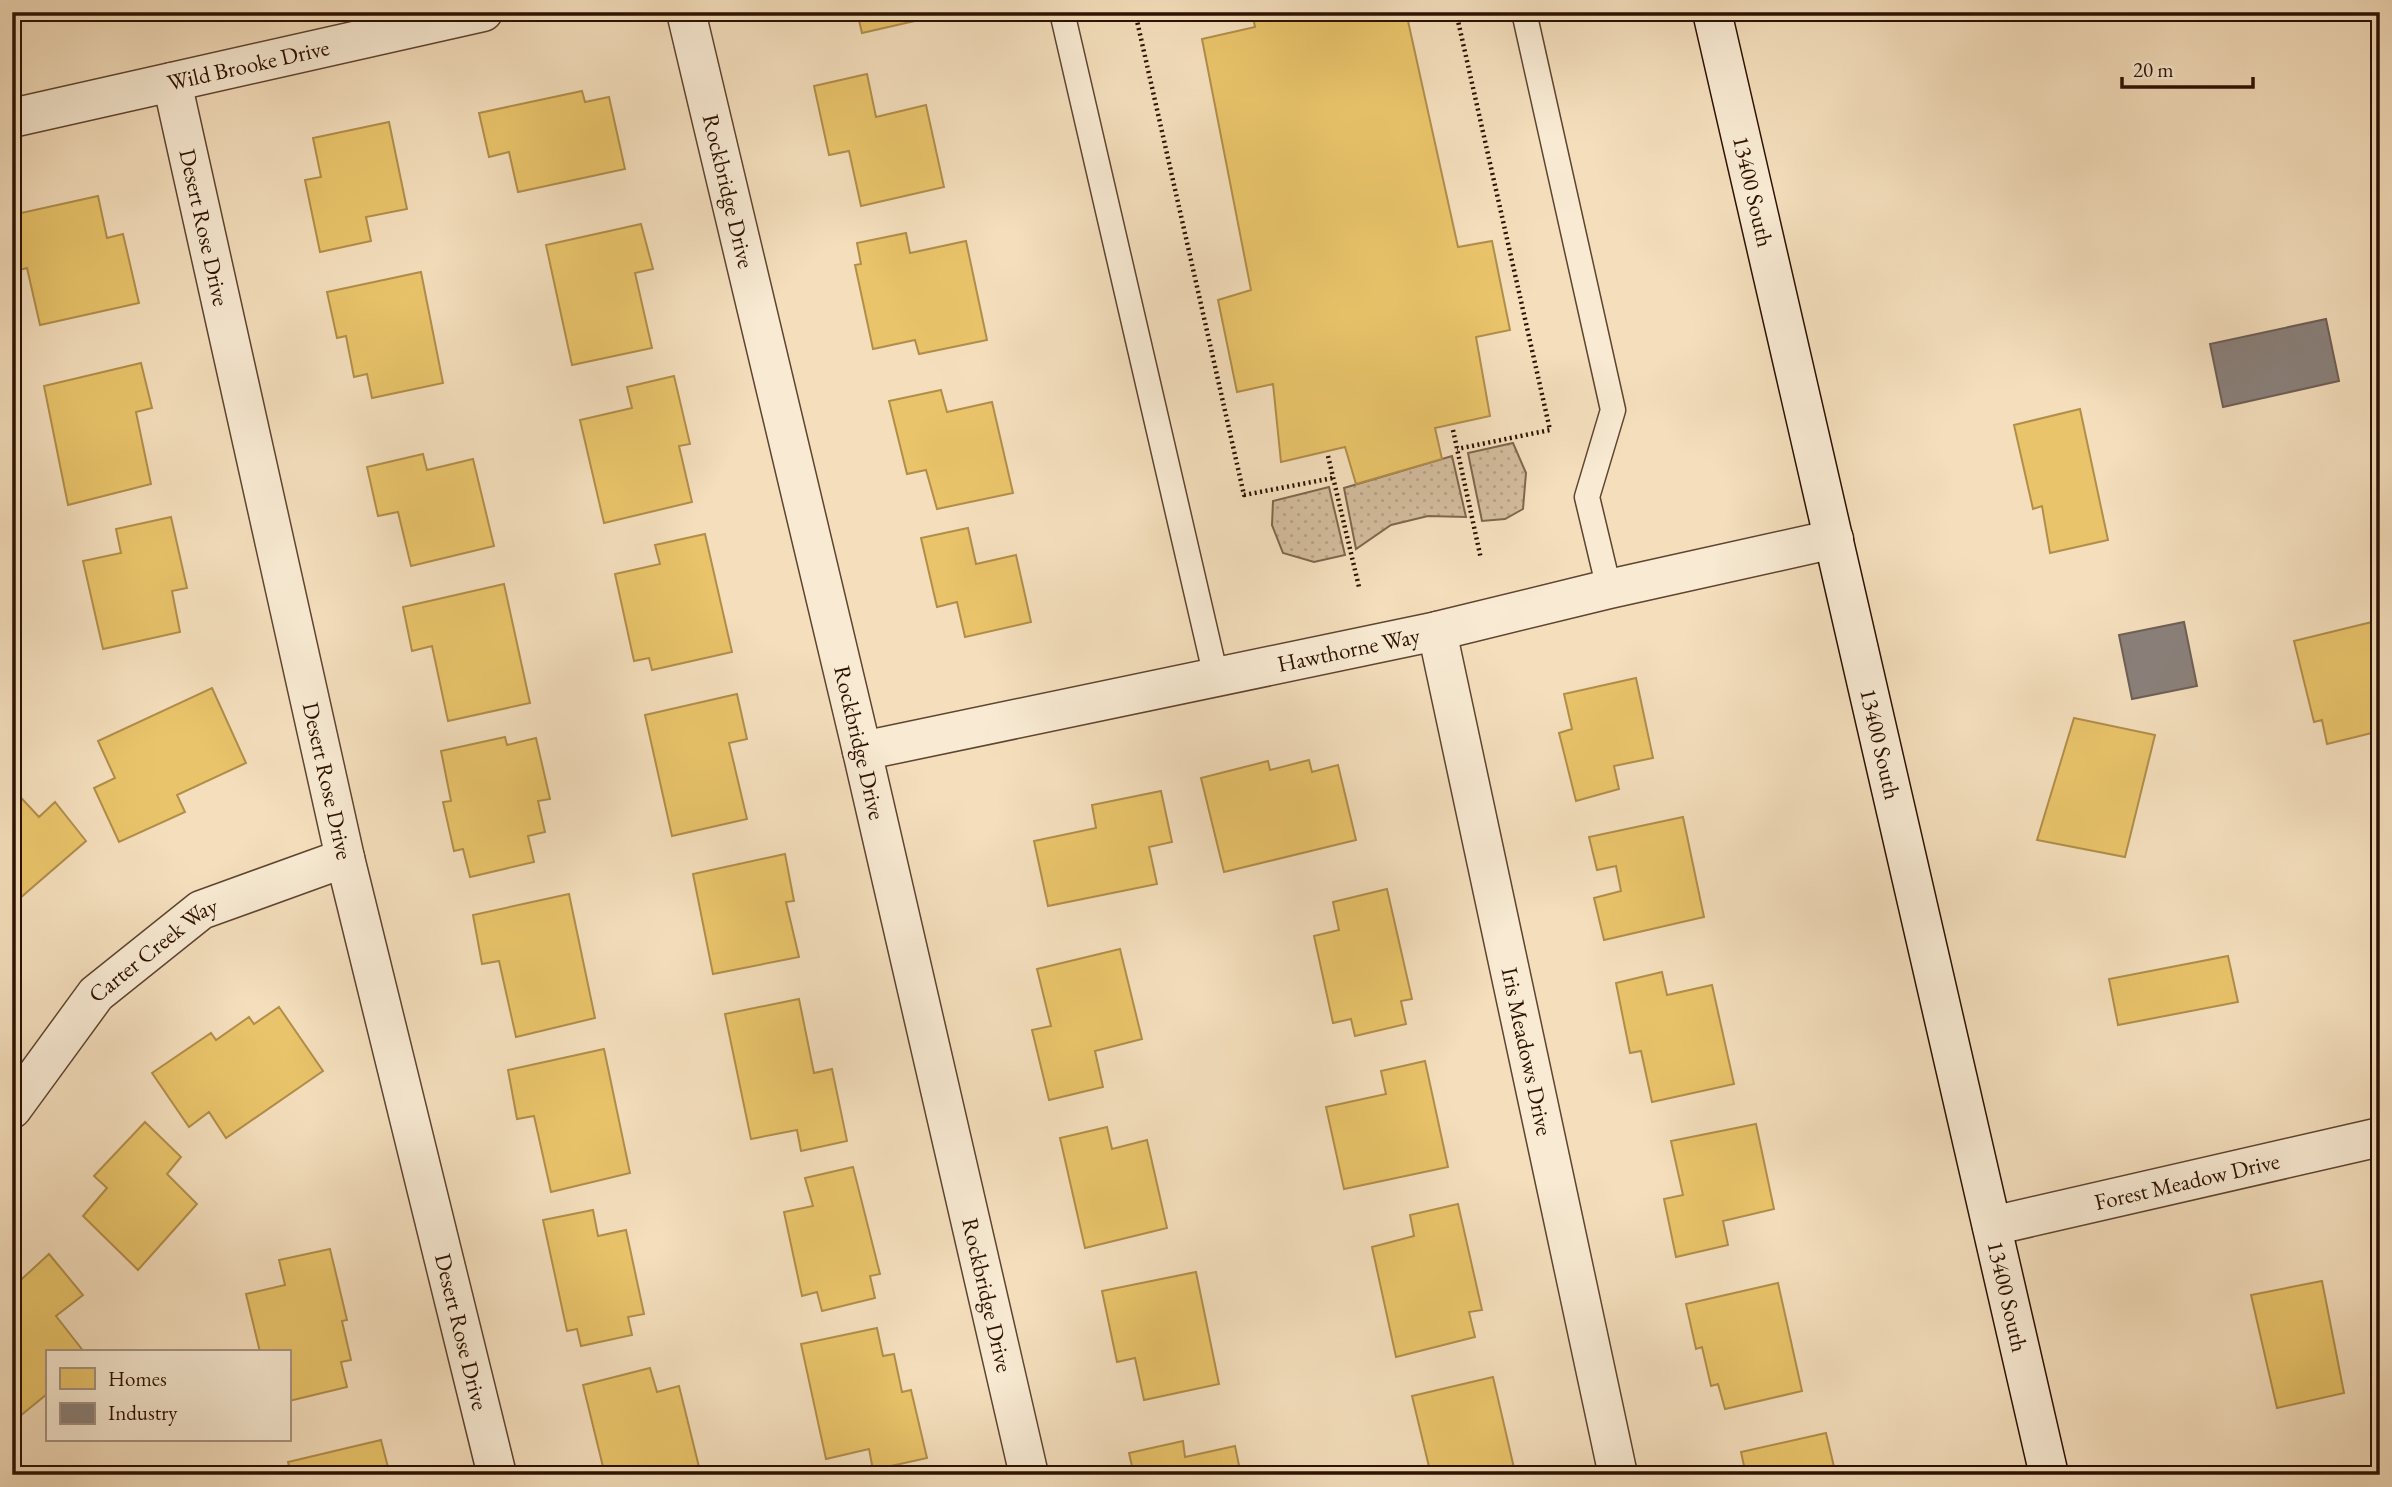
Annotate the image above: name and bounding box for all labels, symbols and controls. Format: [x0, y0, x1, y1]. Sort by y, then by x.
street label: Wild Brooke Drive [164, 32, 332, 98]
scale bar [2122, 46, 2254, 90]
text: 20 m [2133, 56, 2174, 83]
street label: Rockbridge Drive [696, 111, 761, 271]
street label: 13400 South [1726, 133, 1781, 250]
street label: Desert Rose Drive [172, 146, 237, 309]
street label: Hawthorne Way [1275, 620, 1423, 679]
street label: Rockbridge Drive [827, 662, 892, 823]
street label: 13400 South [1853, 685, 1908, 802]
street label: Desert Rose Drive [296, 699, 360, 862]
street label: Carter Creek Way [82, 890, 222, 1009]
street label: Iris Meadows Drive [1495, 965, 1560, 1138]
street label: Forest Meadow Drive [2091, 1146, 2282, 1217]
street label: Rockbridge Drive [955, 1215, 1020, 1375]
street label: 13400 South [1981, 1238, 2035, 1355]
street label: Desert Rose Drive [428, 1250, 495, 1413]
legend [46, 1350, 290, 1442]
text: Homes [108, 1365, 167, 1392]
text: Industry [108, 1399, 178, 1426]

